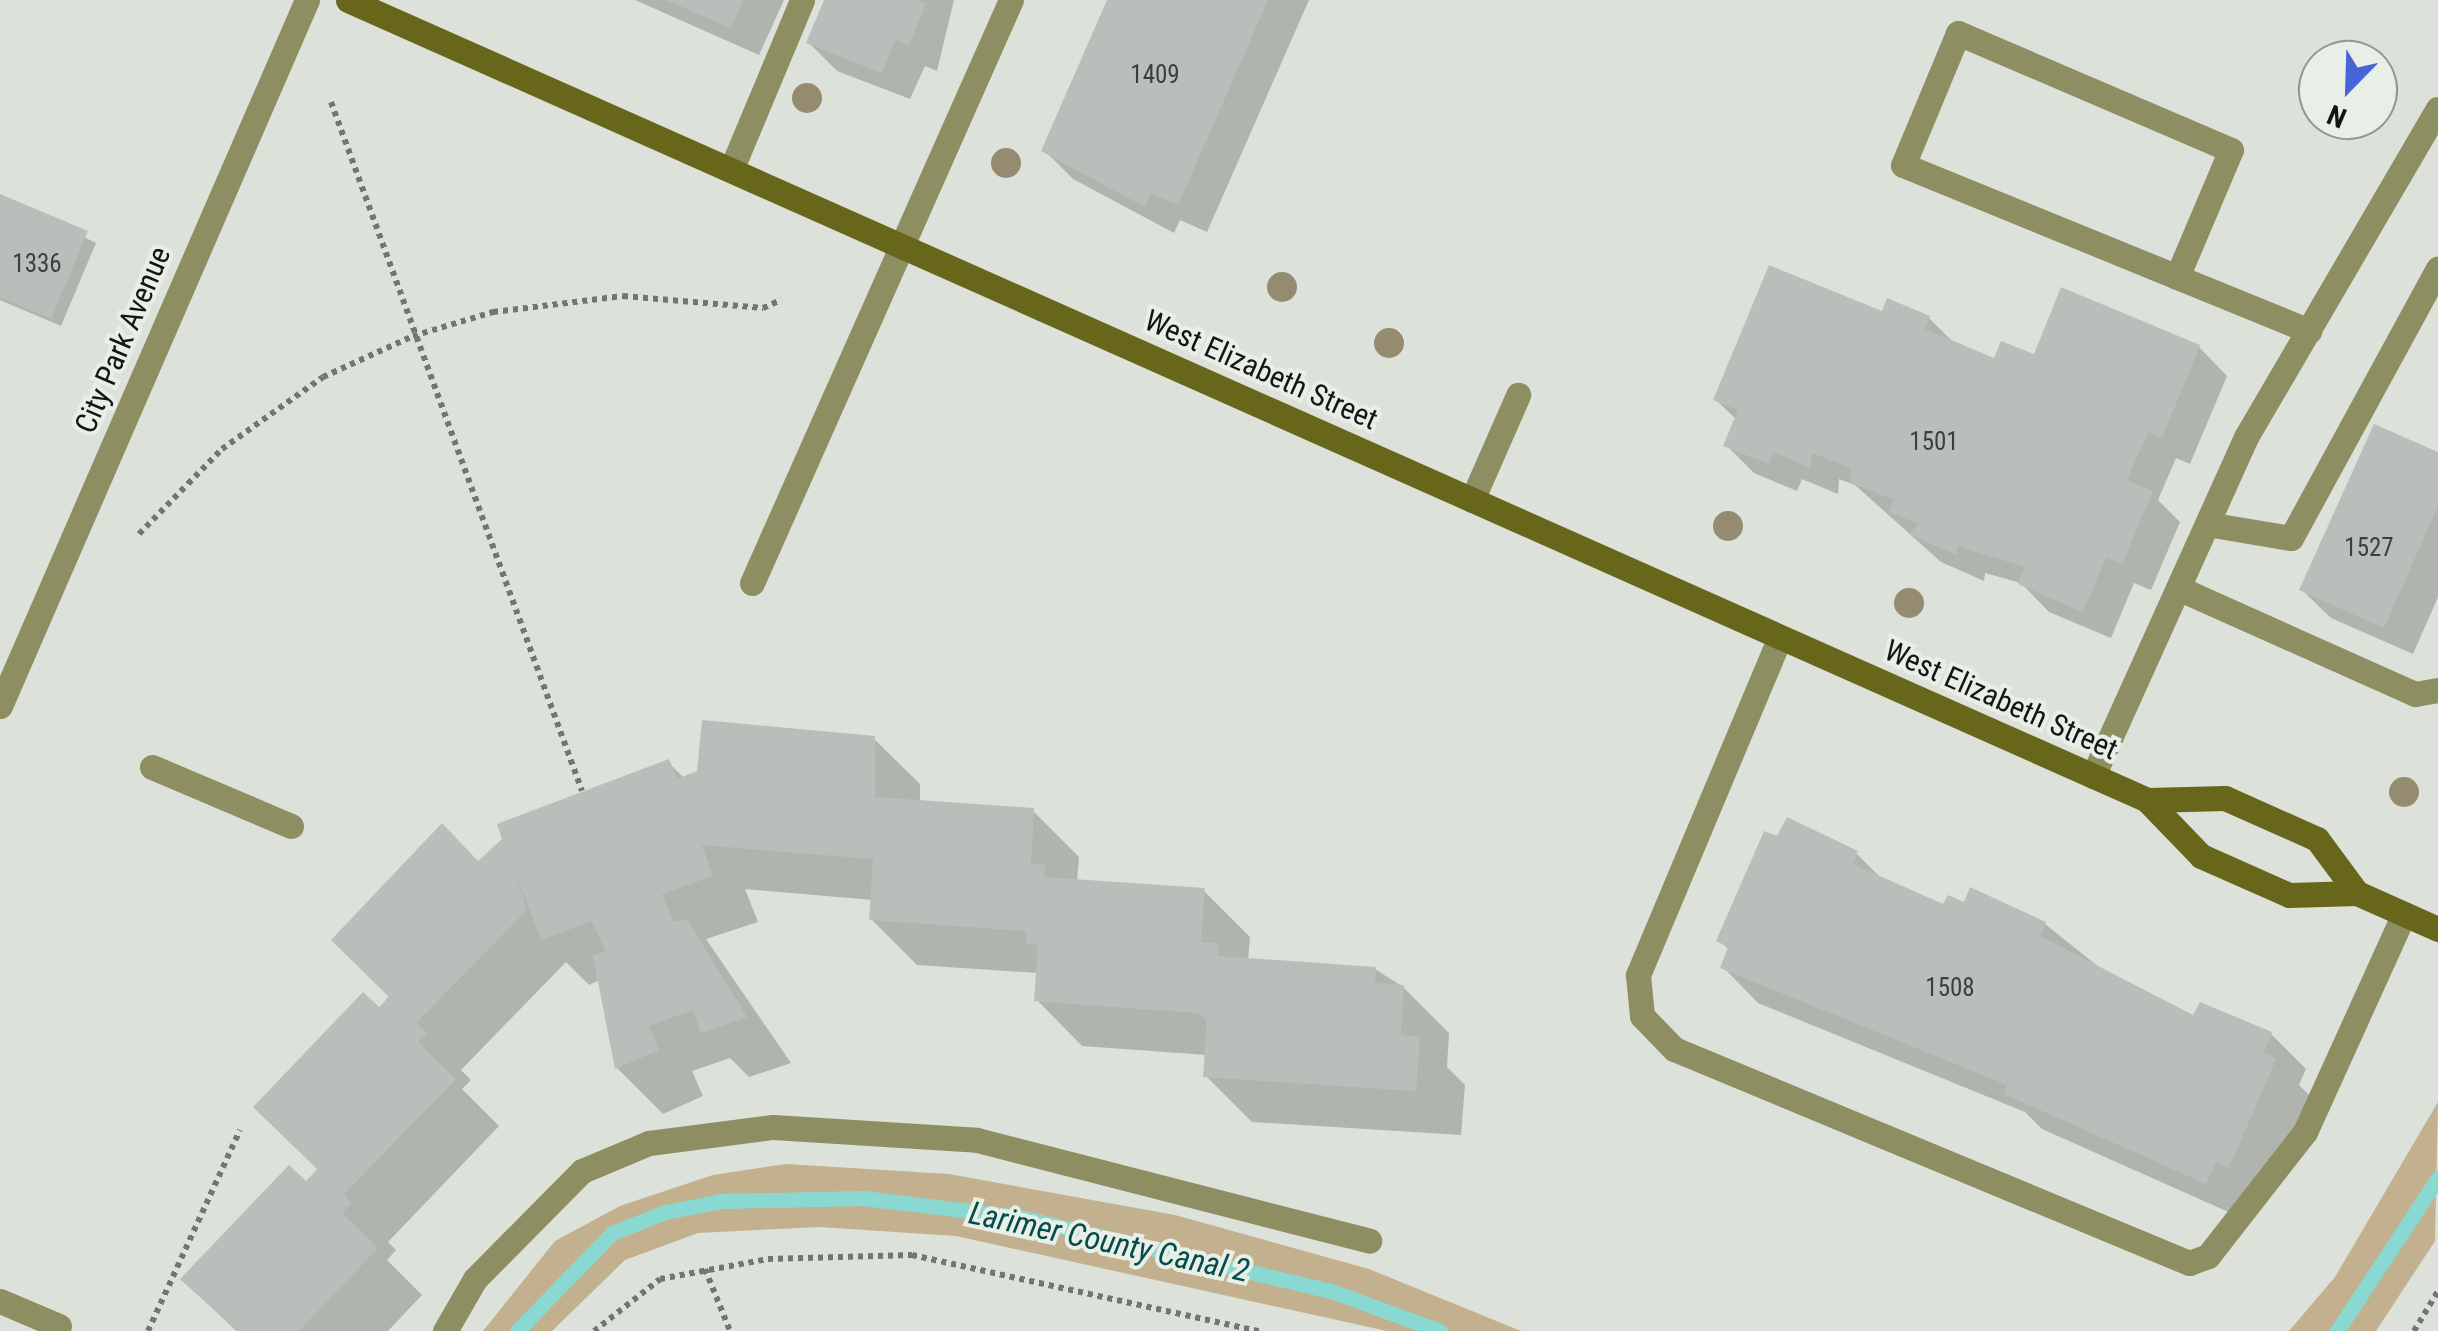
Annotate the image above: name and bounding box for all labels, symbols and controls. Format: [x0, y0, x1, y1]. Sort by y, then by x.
north arrow [2298, 40, 2398, 140]
house number: 1409 [1130, 60, 1180, 90]
text: N [2323, 98, 2351, 135]
street label: City Park Avenue [68, 241, 178, 439]
house number: 1336 [12, 249, 62, 279]
street label: West Elizabeth Street [1139, 302, 1383, 438]
house number: 1501 [1909, 427, 1959, 457]
house number: 1527 [2344, 533, 2394, 563]
street label: West Elizabeth Street [1879, 632, 2123, 768]
house number: 1508 [1925, 973, 1975, 1003]
water label: Larimer County Canal 2 [965, 1194, 1253, 1290]

